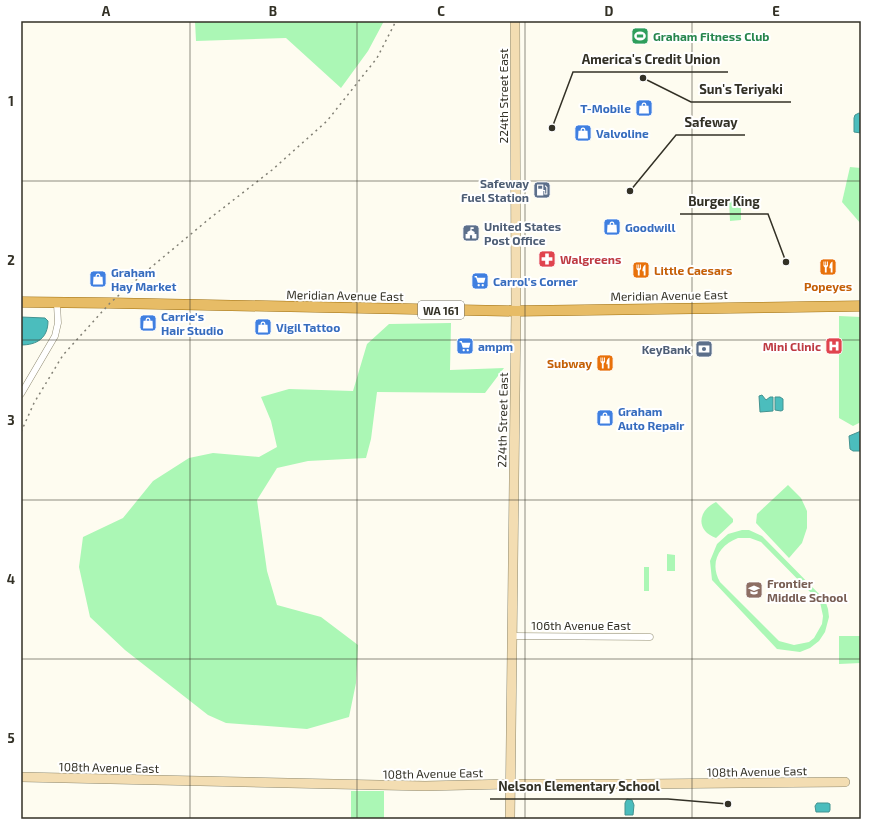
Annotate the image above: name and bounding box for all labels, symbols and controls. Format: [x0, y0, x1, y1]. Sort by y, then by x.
text: A [102, 3, 111, 19]
text: B [269, 3, 277, 19]
text: C [437, 3, 445, 19]
text: D [605, 3, 614, 19]
text: E [772, 3, 780, 19]
sports icon: Graham Fitness Club [630, 26, 650, 46]
place label: Graham Fitness Club [653, 29, 769, 43]
callout: America's Credit Union [573, 47, 728, 72]
street label: 224th Street East [496, 48, 510, 144]
text: America's Credit Union [582, 51, 720, 67]
callout: Sun's Teriyaki [691, 77, 791, 102]
text: Sun's Teriyaki [699, 81, 783, 97]
text: 1 [8, 93, 14, 109]
shop icon: T-Mobile [634, 98, 654, 118]
place label: T-Mobile [580, 101, 631, 115]
callout: Safeway [676, 110, 745, 135]
text: Safeway [684, 114, 738, 130]
shop icon: Valvoline [573, 123, 593, 143]
place label: Valvoline [596, 126, 649, 140]
place label: Safeway Fuel Station [461, 176, 529, 204]
fuel station icon: Safeway Fuel Station [532, 180, 552, 200]
callout: Burger King [680, 189, 768, 214]
text: Burger King [688, 193, 760, 209]
shop icon: Goodwill [602, 217, 622, 237]
place label: United States Post Office [484, 219, 561, 247]
place label: Goodwill [625, 220, 676, 234]
public building icon: United States Post Office [461, 223, 481, 243]
pharmacy icon: Walgreens [537, 249, 557, 269]
text: 2 [7, 252, 15, 268]
place label: Walgreens [560, 252, 621, 266]
restaurant icon: Popeyes [818, 257, 838, 277]
restaurant icon: Little Caesars [631, 260, 651, 280]
place label: Little Caesars [654, 263, 732, 277]
place label: Graham Hay Market [111, 265, 176, 294]
shop icon: Graham Hay Market [88, 269, 108, 289]
supermarket icon: Carrol's Corner [470, 271, 490, 291]
place label: Carrol's Corner [493, 274, 578, 288]
place label: Popeyes [804, 279, 852, 294]
street label: Meridian Avenue East [286, 287, 404, 303]
street label: Meridian Avenue East [610, 287, 728, 303]
road number: WA 161 [418, 301, 464, 319]
place label: Carrie's Hair Studio [161, 309, 224, 337]
shop icon: Carrie's Hair Studio [138, 313, 158, 333]
shop icon: Vigil Tattoo [253, 317, 273, 337]
place label: Vigil Tattoo [276, 320, 340, 334]
supermarket icon: ampm [455, 336, 475, 356]
hospital icon: Mini Clinic [824, 336, 844, 356]
place label: ampm [478, 339, 513, 353]
bank icon: KeyBank [694, 339, 714, 359]
place label: Mini Clinic [763, 339, 821, 353]
place label: KeyBank [642, 342, 691, 357]
restaurant icon: Subway [595, 353, 615, 373]
place label: Subway [547, 356, 592, 371]
street label: 224th Street East [494, 372, 510, 468]
place label: Graham Auto Repair [618, 404, 685, 432]
shop icon: Graham Auto Repair [595, 408, 615, 428]
text: 3 [7, 412, 15, 428]
text: 4 [7, 571, 15, 587]
place label: Frontier Middle School [767, 576, 847, 604]
school or university icon: Frontier Middle School [744, 580, 764, 600]
street label: 106th Avenue East [531, 618, 631, 632]
text: 5 [7, 730, 15, 746]
street label: 108th Avenue East [59, 759, 160, 775]
street label: 108th Avenue East [707, 763, 808, 779]
street label: 108th Avenue East [383, 765, 484, 781]
callout: Nelson Elementary School [490, 774, 668, 799]
text: Nelson Elementary School [498, 778, 661, 794]

